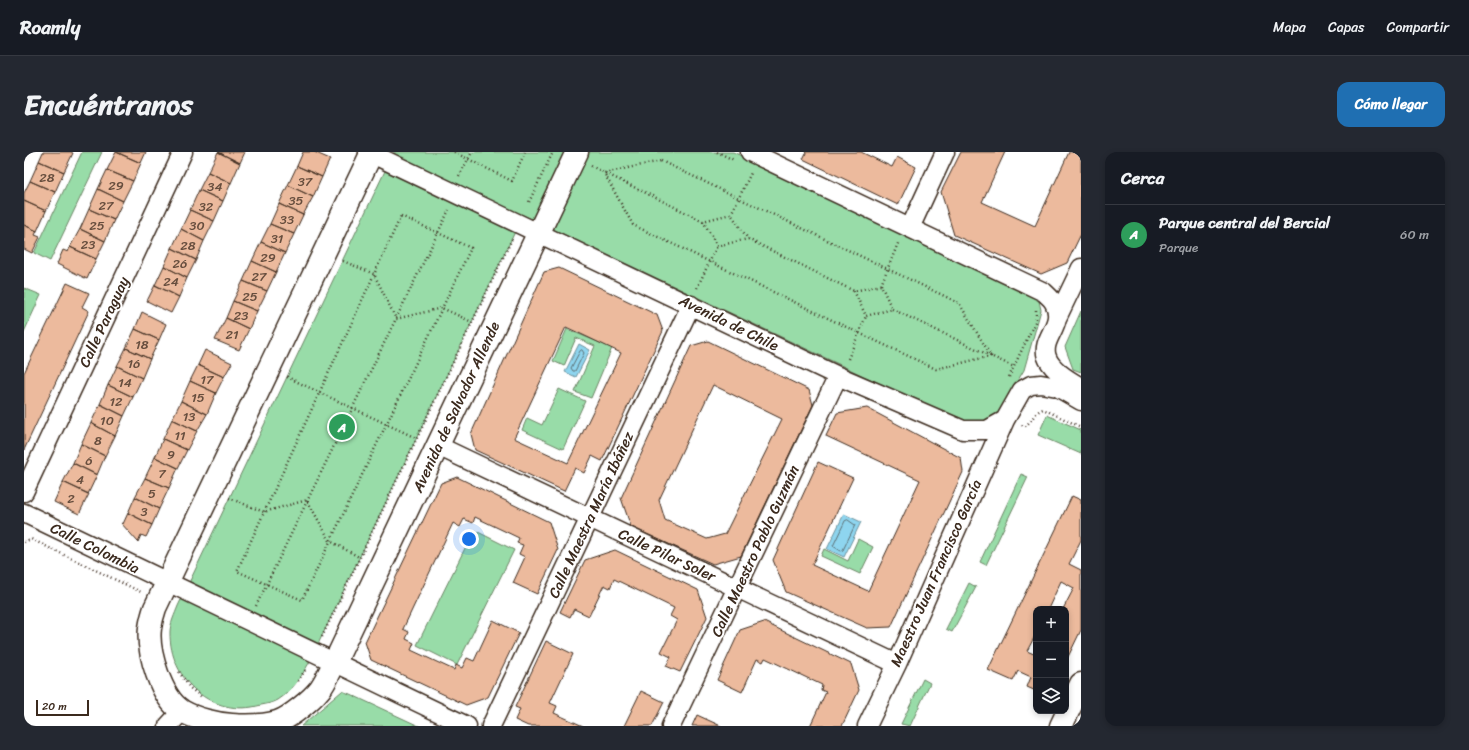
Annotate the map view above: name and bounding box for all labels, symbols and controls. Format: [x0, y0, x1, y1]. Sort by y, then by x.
text: Roamly [20, 11, 80, 44]
text: Mapa [1273, 15, 1306, 40]
text: Capas [1328, 15, 1365, 40]
text: Compartir [1387, 15, 1449, 40]
text: Encuéntranos [24, 80, 193, 129]
button: Cómo llegar [1337, 82, 1445, 127]
text: Cerca [1121, 163, 1164, 193]
house number: 28 [39, 166, 55, 189]
house number: 37 [298, 170, 314, 193]
house number: 29 [108, 174, 124, 197]
house number: 34 [207, 175, 223, 198]
house number: 35 [288, 189, 304, 212]
house number: 27 [99, 194, 115, 217]
house number: 32 [199, 195, 214, 218]
house number: 33 [280, 208, 294, 231]
text: Parque central del Bercial [1159, 210, 1330, 236]
house number: 25 [89, 214, 105, 237]
house number: 30 [189, 214, 205, 237]
text: A [1130, 223, 1138, 246]
text: 60 m [1400, 223, 1429, 246]
house number: 31 [271, 227, 284, 250]
house number: 23 [81, 233, 95, 256]
house number: 28 [180, 234, 196, 257]
text: Parque [1159, 236, 1198, 259]
house number: 29 [260, 246, 276, 269]
house number: 26 [173, 252, 187, 275]
house number: 27 [252, 265, 268, 288]
house number: 24 [163, 270, 179, 293]
street label: Calle Paraguay [72, 272, 137, 372]
house number: 25 [242, 285, 258, 308]
street label: Avenida de Chile [674, 287, 783, 358]
house number: 23 [234, 304, 248, 327]
street label: Avenida de Salvador Allende [404, 317, 507, 498]
house number: 21 [225, 323, 239, 346]
house number: 18 [135, 333, 149, 356]
house number: 16 [128, 352, 140, 375]
house number: 17 [200, 368, 215, 391]
house number: 14 [118, 371, 132, 394]
house number: 15 [191, 386, 205, 409]
house number: 12 [109, 390, 123, 413]
house number: 13 [183, 405, 195, 428]
house number: 10 [100, 409, 114, 432]
pin: A [329, 412, 355, 442]
house number: 11 [174, 424, 186, 447]
street label: Calle Maestra María Ibáñez [541, 426, 642, 603]
house number: 8 [94, 429, 102, 452]
house number: 9 [167, 443, 175, 466]
house number: 6 [85, 449, 93, 472]
street label: Calle Maestro Pablo Guzmán [704, 461, 806, 641]
house number: 7 [158, 462, 167, 485]
house number: 4 [76, 468, 84, 491]
street label: Maestro Juan Francisco García [883, 475, 989, 671]
house number: 5 [148, 482, 156, 505]
house number: 2 [67, 487, 75, 510]
house number: 3 [140, 500, 148, 523]
street label: Calle Colombia [46, 515, 145, 581]
street label: Calle Pilar Soler [614, 521, 721, 589]
your location [459, 529, 479, 549]
map controls [1033, 606, 1069, 714]
button: + [1033, 606, 1069, 642]
button: − [1033, 642, 1069, 678]
button: layers [1033, 678, 1069, 714]
text: 20 m [42, 697, 67, 716]
scale bar [36, 698, 89, 717]

